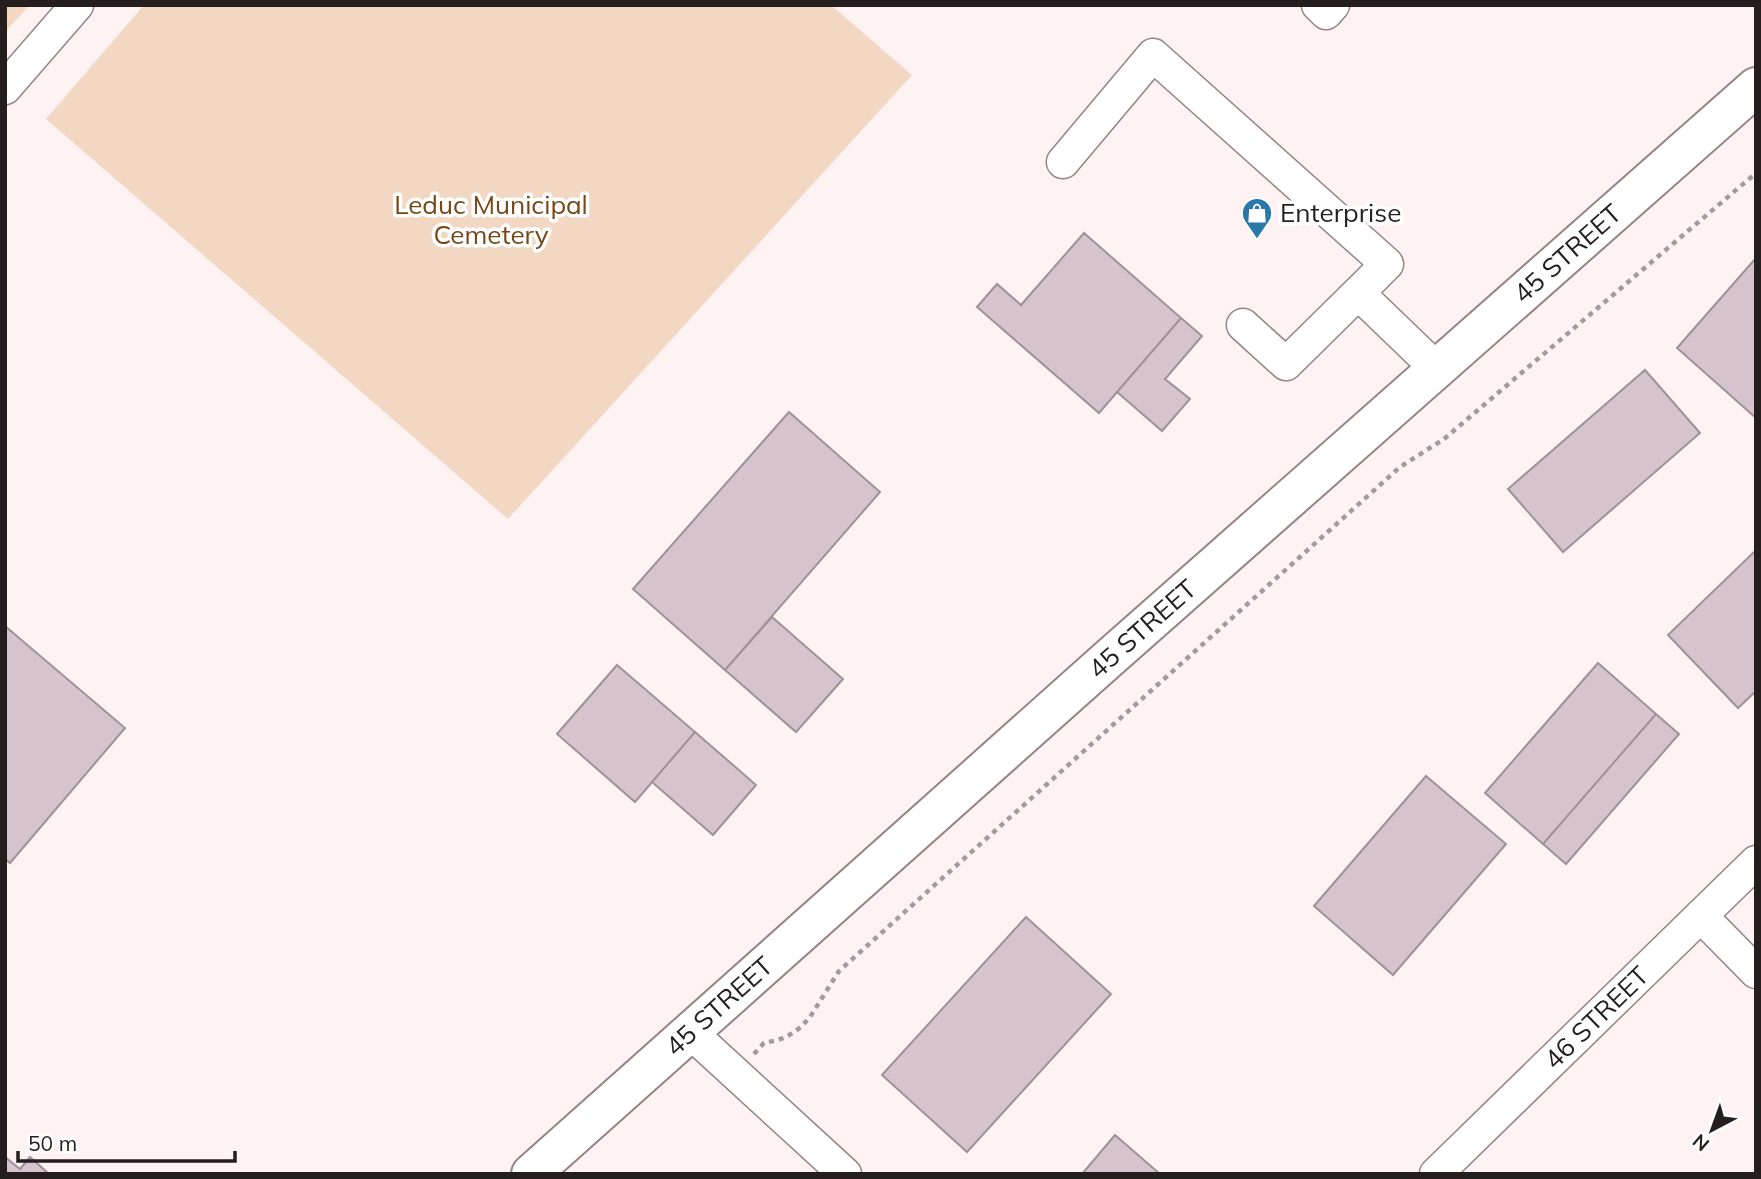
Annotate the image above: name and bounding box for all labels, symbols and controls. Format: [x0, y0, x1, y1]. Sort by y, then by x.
park label: Leduc Municipal Cemetery [394, 188, 588, 251]
shop icon: Enterprise [1240, 196, 1274, 240]
place label: Enterprise [1280, 196, 1401, 229]
street label: 45 STREET [1506, 197, 1628, 310]
street label: 45 STREET [1081, 572, 1203, 685]
street label: 45 STREET [658, 949, 780, 1063]
street label: 46 STREET [1537, 959, 1656, 1076]
north arrow [1677, 1095, 1747, 1165]
scale bar [18, 1120, 234, 1164]
text: N [1688, 1129, 1714, 1157]
text: 50 m [28, 1130, 77, 1156]

